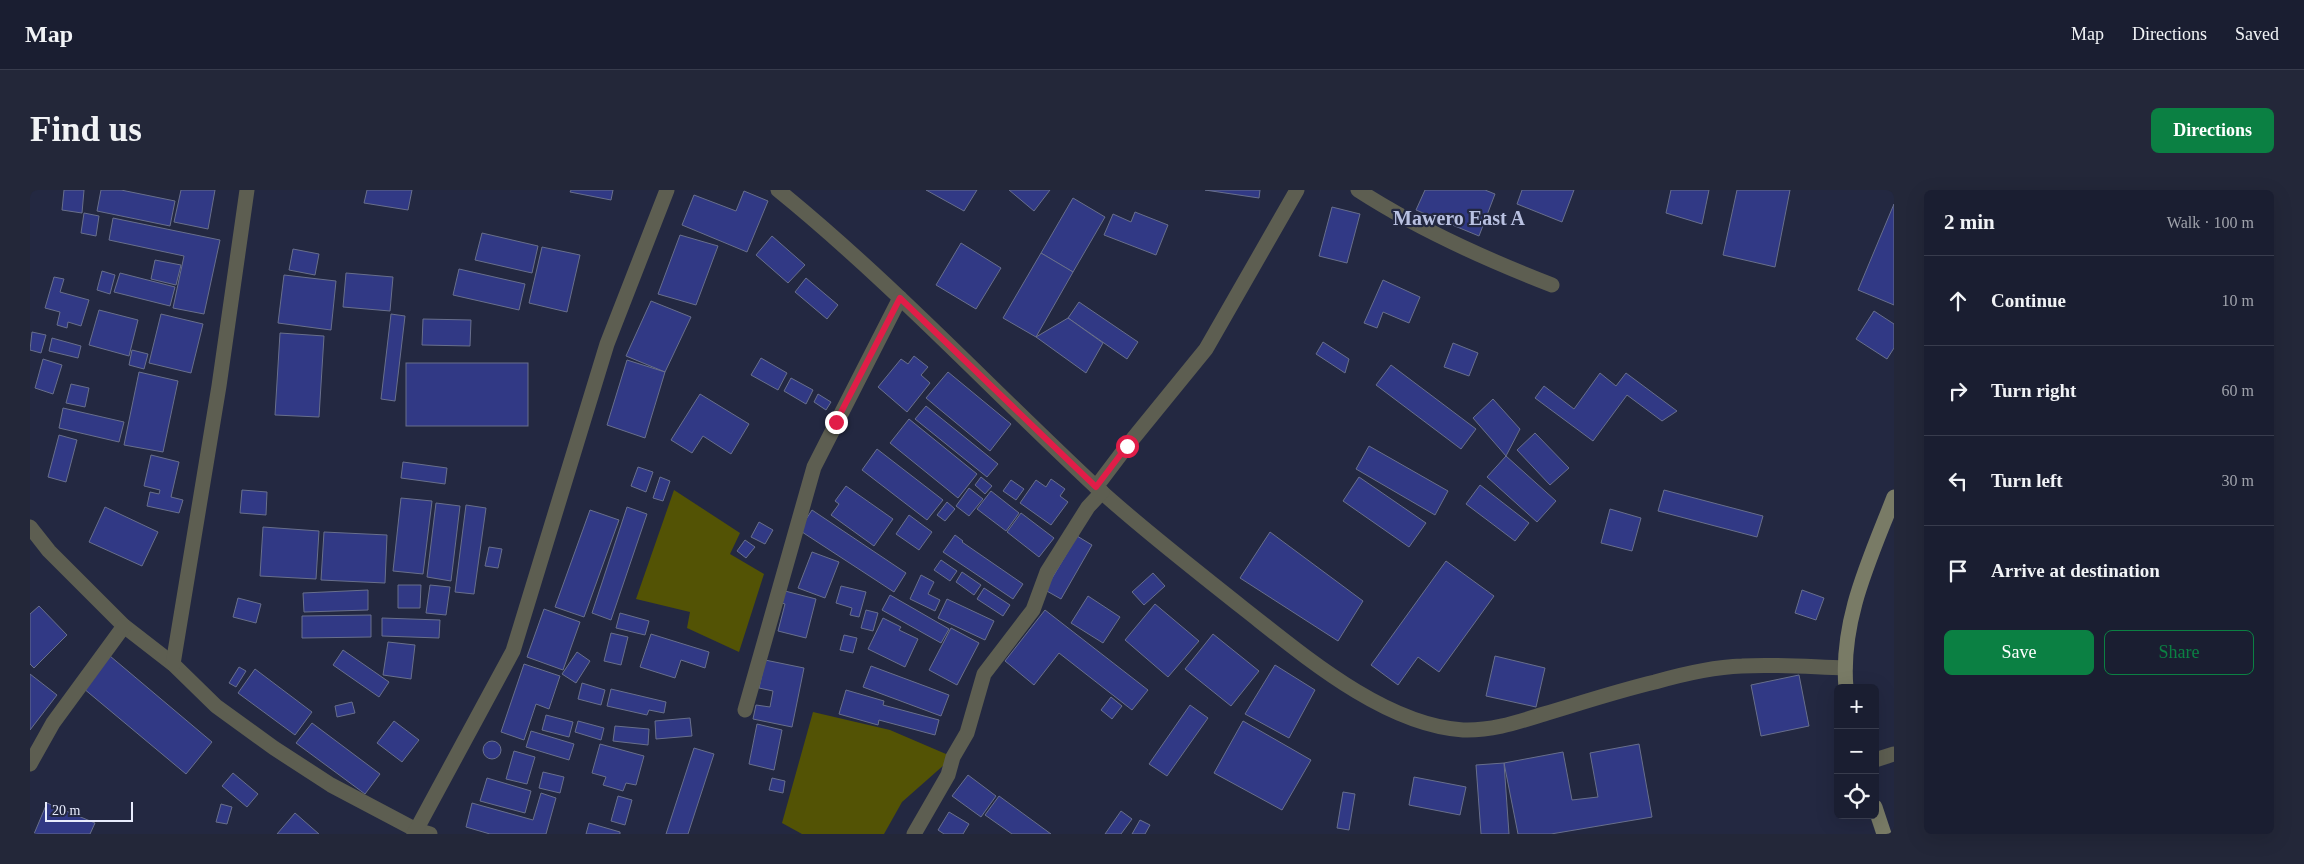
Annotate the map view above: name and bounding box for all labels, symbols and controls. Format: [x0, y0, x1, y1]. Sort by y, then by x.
text: Map [25, 21, 73, 47]
text: Map [2071, 24, 2104, 44]
text: Directions [2132, 24, 2207, 44]
text: Saved [2235, 24, 2279, 44]
button: Directions [2151, 108, 2274, 153]
text: Find us [30, 110, 142, 149]
district label: Mawero East A [1393, 207, 1525, 229]
text: 2 min [1944, 210, 1995, 234]
text: Walk · 100 m [2167, 214, 2254, 231]
icon: ahead [1944, 287, 1972, 315]
text: Continue [1991, 290, 2066, 311]
text: 10 m [2222, 292, 2254, 309]
icon: right [1944, 377, 1972, 405]
text: Turn right [1991, 380, 2076, 401]
text: 60 m [2222, 382, 2254, 399]
route end [825, 411, 848, 434]
route start [1116, 435, 1139, 458]
icon: left [1944, 467, 1972, 495]
text: Turn left [1991, 470, 2063, 491]
text: 30 m [2222, 472, 2254, 489]
icon: arrive [1944, 557, 1972, 585]
text: Arrive at destination [1991, 560, 2160, 581]
button: Save [1944, 630, 2094, 675]
button: Share [2104, 630, 2254, 675]
map controls [1834, 684, 1879, 819]
button: + [1834, 684, 1879, 729]
button: − [1834, 729, 1879, 774]
button: locate [1834, 774, 1879, 819]
scale bar [45, 799, 132, 822]
text: 20 m [52, 803, 80, 818]

